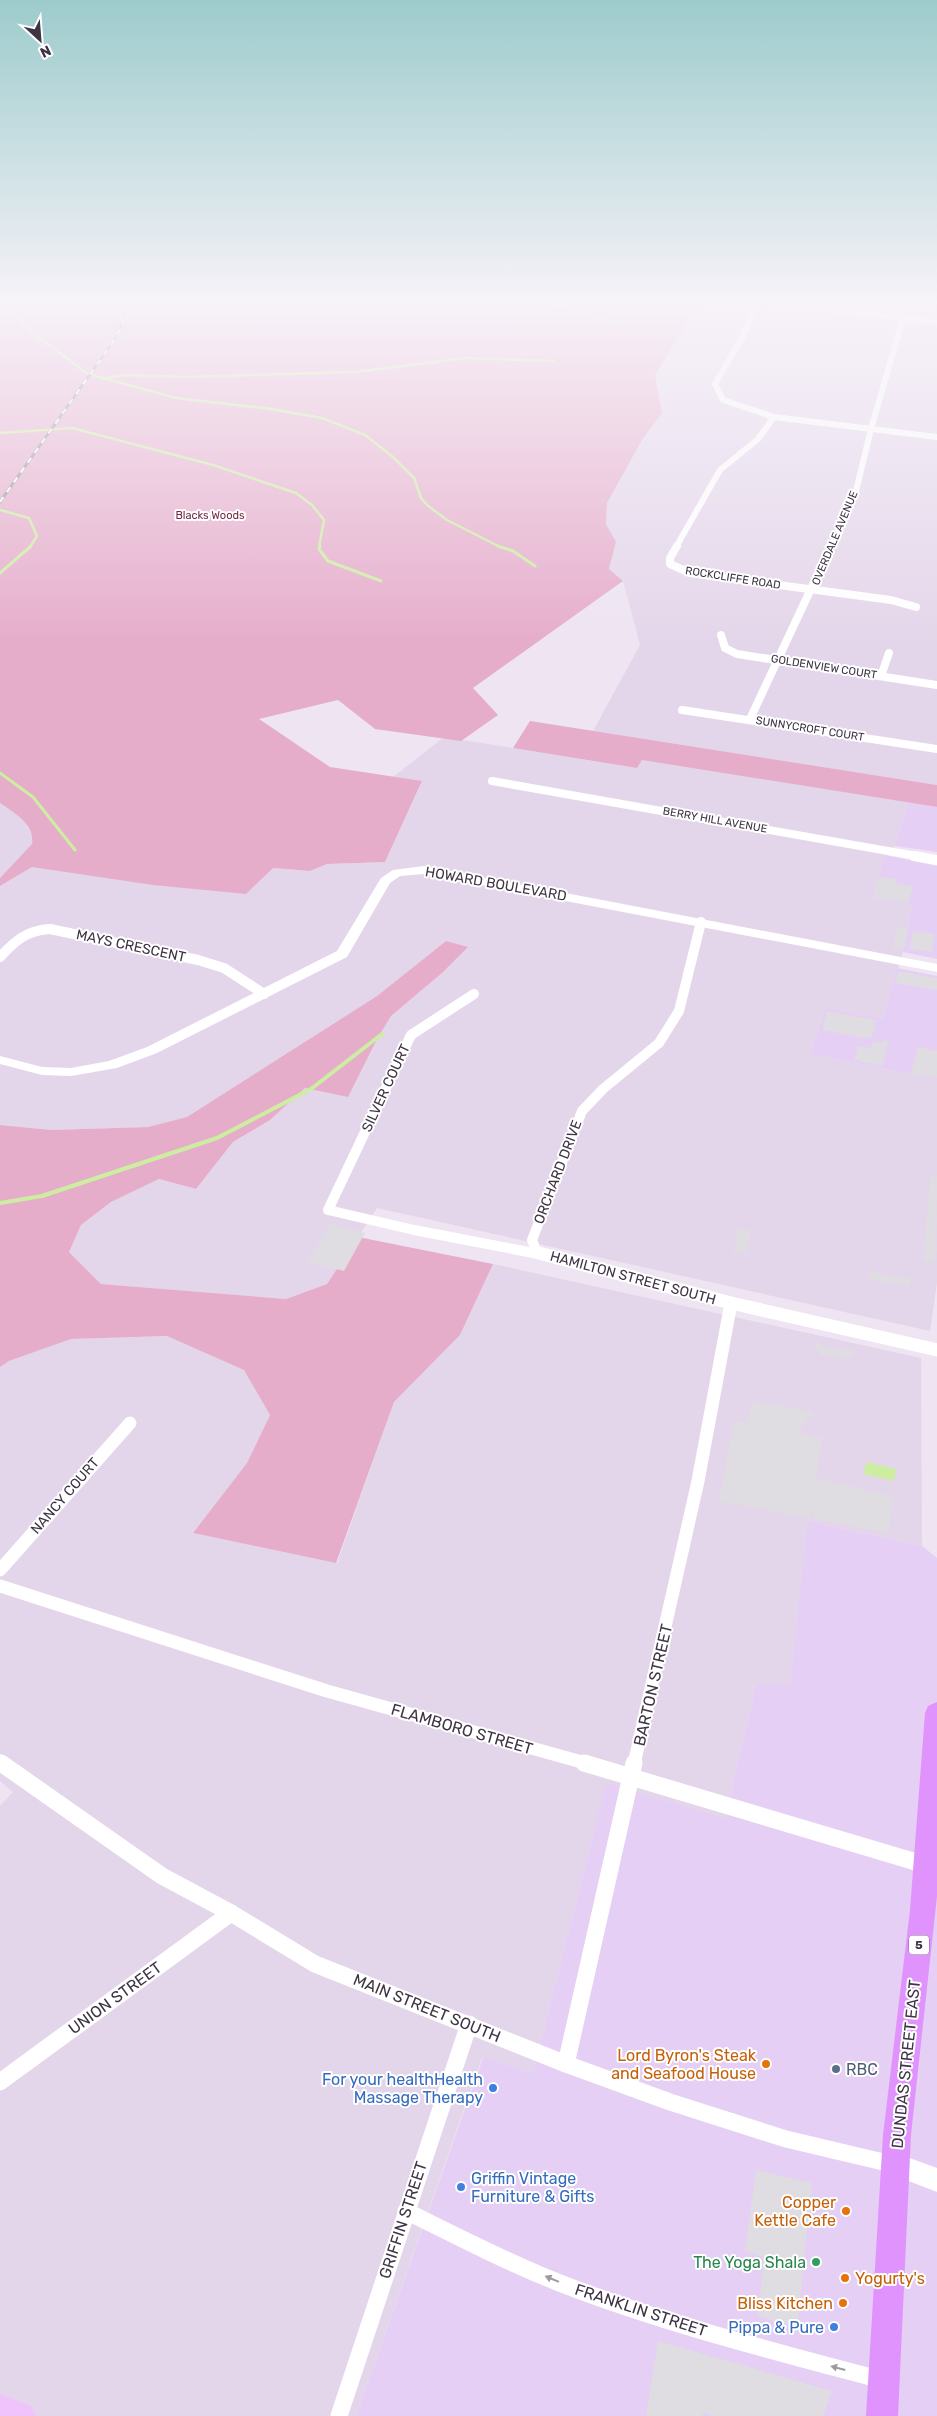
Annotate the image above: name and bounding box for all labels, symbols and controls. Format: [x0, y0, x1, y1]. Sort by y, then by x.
north arrow [15, 15, 65, 65]
text: N [37, 41, 54, 61]
street label: OVERDALE AVENUE [809, 489, 861, 587]
park label: Blacks Woods [175, 509, 245, 522]
street label: ROCKCLIFFE ROAD [684, 564, 782, 592]
street label: GOLDENVIEW COURT [770, 652, 879, 682]
street label: SUNNYCROFT COURT [755, 714, 866, 744]
street label: BERRY HILL AVENUE [662, 804, 769, 836]
street label: HOWARD BOULEVARD [424, 863, 568, 905]
street label: MAYS CRESCENT [75, 926, 187, 966]
street label: SILVER COURT [358, 1041, 414, 1135]
street label: ORCHARD DRIVE [530, 1118, 586, 1226]
street label: HAMILTON STREET SOUTH [548, 1248, 718, 1308]
street label: NANCY COURT [27, 1454, 103, 1538]
street label: BARTON STREET [630, 1622, 676, 1748]
street label: FLAMBORO STREET [389, 1700, 535, 1758]
road number: 5 [909, 1936, 929, 1954]
street label: UNION STREET [65, 1958, 165, 2038]
street label: MAIN STREET SOUTH [351, 1970, 503, 2046]
street label: DUNDAS STREET EAST [888, 1979, 924, 2149]
place label: Lord Byron's Steak and Seafood House [611, 2046, 757, 2083]
marker: Lord Byron's Steak and Seafood House [760, 2058, 772, 2070]
place label: RBC [846, 2060, 878, 2079]
marker: RBC [830, 2063, 842, 2075]
place label: For your healthHealth Massage Therapy [322, 2070, 483, 2107]
marker: For your healthHealth Massage Therapy [487, 2082, 499, 2094]
street label: GRIFFIN STREET [375, 2159, 431, 2281]
place label: Griffin Vintage Furniture & Gifts [471, 2169, 595, 2206]
marker: Griffin Vintage Furniture & Gifts [455, 2181, 467, 2193]
place label: Copper Kettle Cafe [754, 2193, 836, 2230]
marker: Copper Kettle Cafe [840, 2205, 852, 2217]
place label: The Yoga Shala [693, 2253, 806, 2272]
marker: The Yoga Shala [810, 2256, 822, 2268]
place label: Yogurty's [855, 2269, 925, 2288]
marker: Yogurty's [839, 2272, 851, 2284]
one-way arrow [545, 2274, 559, 2282]
street label: FRANKLIN STREET [572, 2280, 710, 2340]
place label: Bliss Kitchen [737, 2294, 833, 2313]
marker: Bliss Kitchen [837, 2297, 849, 2309]
place label: Pippa & Pure [728, 2318, 824, 2337]
marker: Pippa & Pure [828, 2321, 840, 2333]
one-way arrow [830, 2364, 845, 2372]

